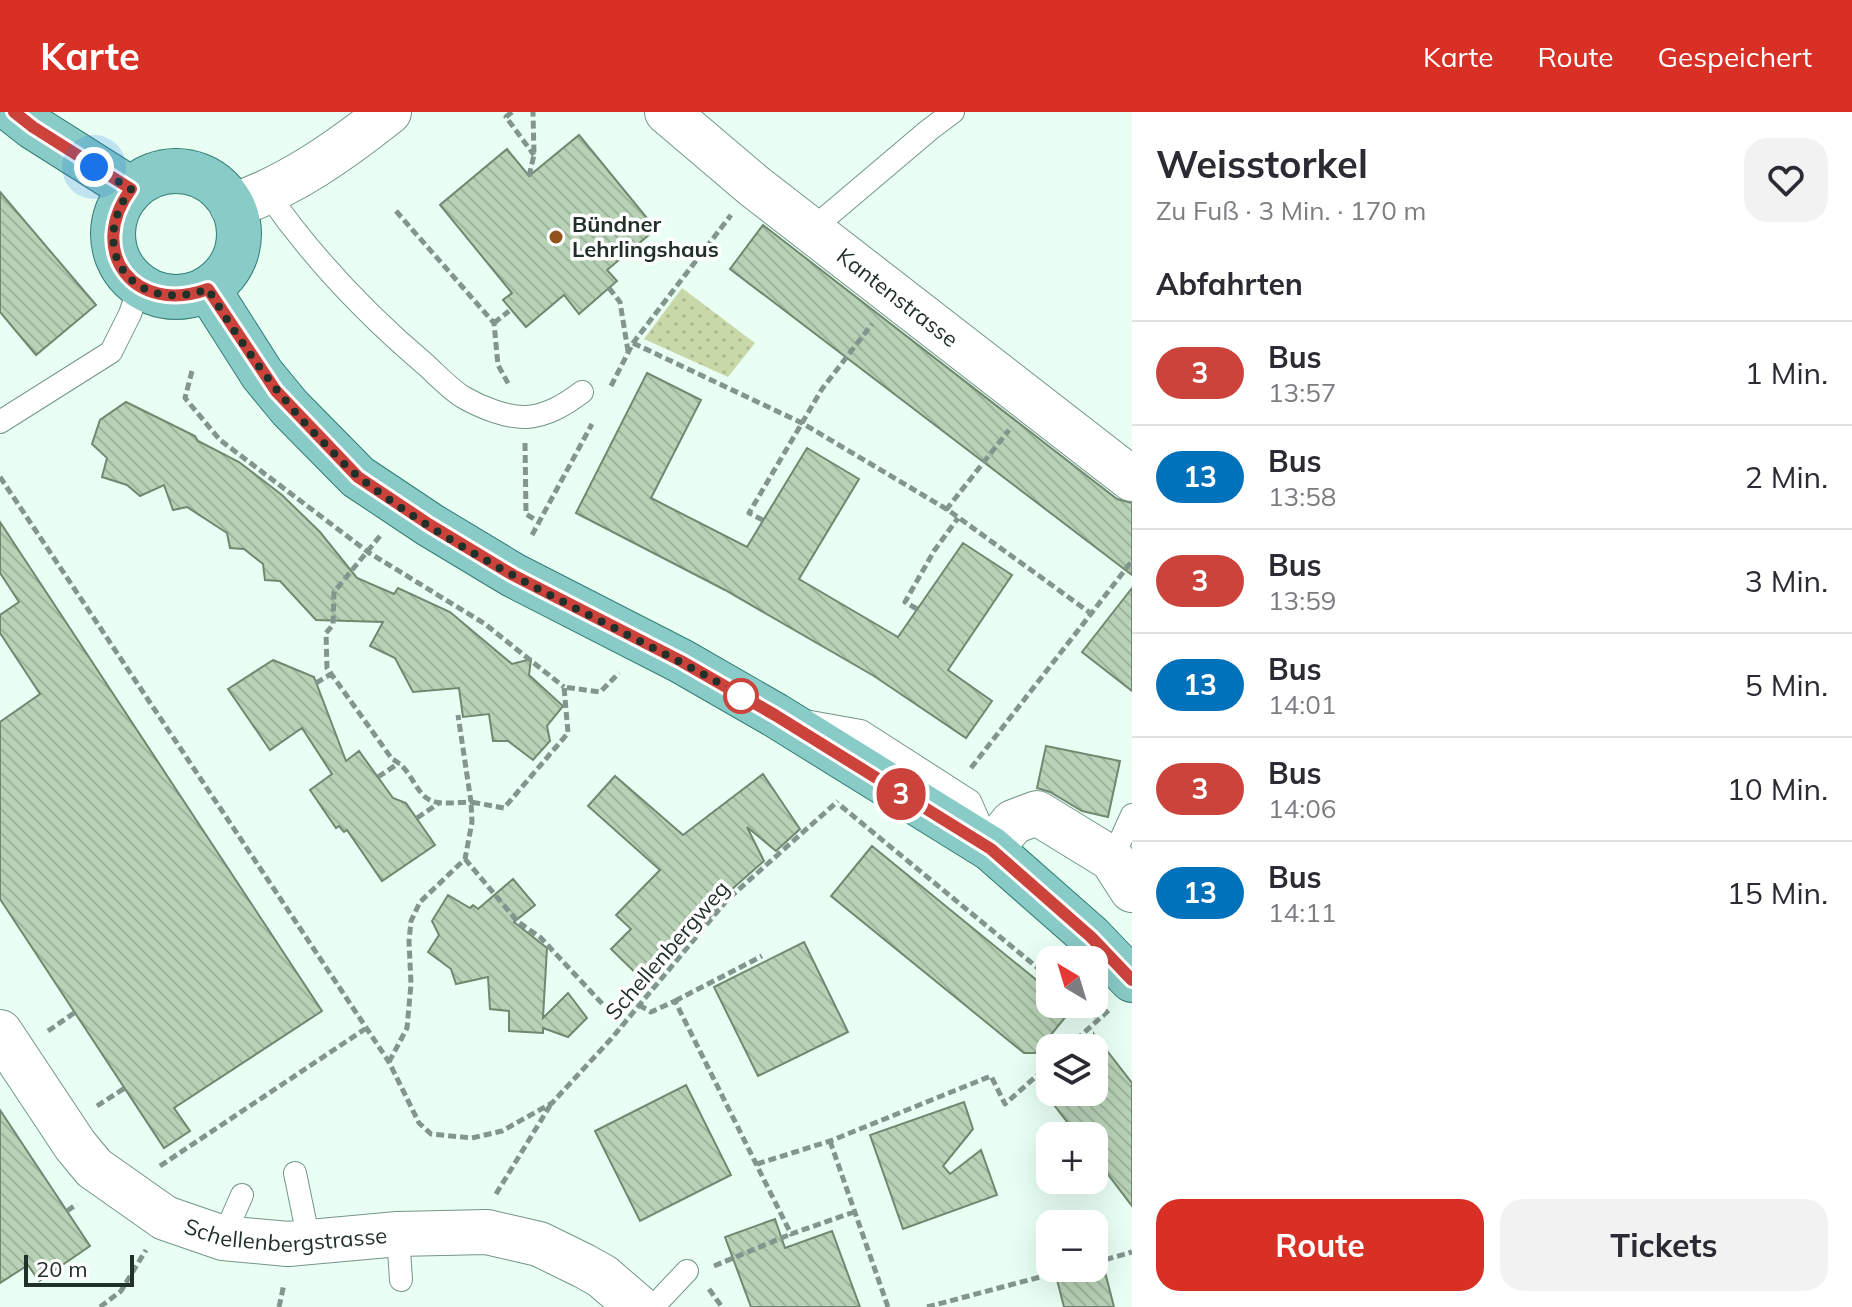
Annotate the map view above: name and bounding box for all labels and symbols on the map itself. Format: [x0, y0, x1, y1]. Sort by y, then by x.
your location [74, 147, 114, 187]
place label: Bündner Lehrlingshaus [572, 210, 719, 263]
marker: Bündner Lehrlingshaus [547, 228, 565, 246]
street label: Kantenstrasse [831, 242, 964, 353]
unlabelled marker [724, 679, 758, 713]
line badge: 3 [875, 768, 927, 820]
street label: Schellenbergweg [599, 875, 735, 1025]
north arrow [1036, 946, 1108, 1018]
street label: Schellenbergstrasse [181, 1212, 388, 1258]
scale bar [24, 1251, 134, 1287]

